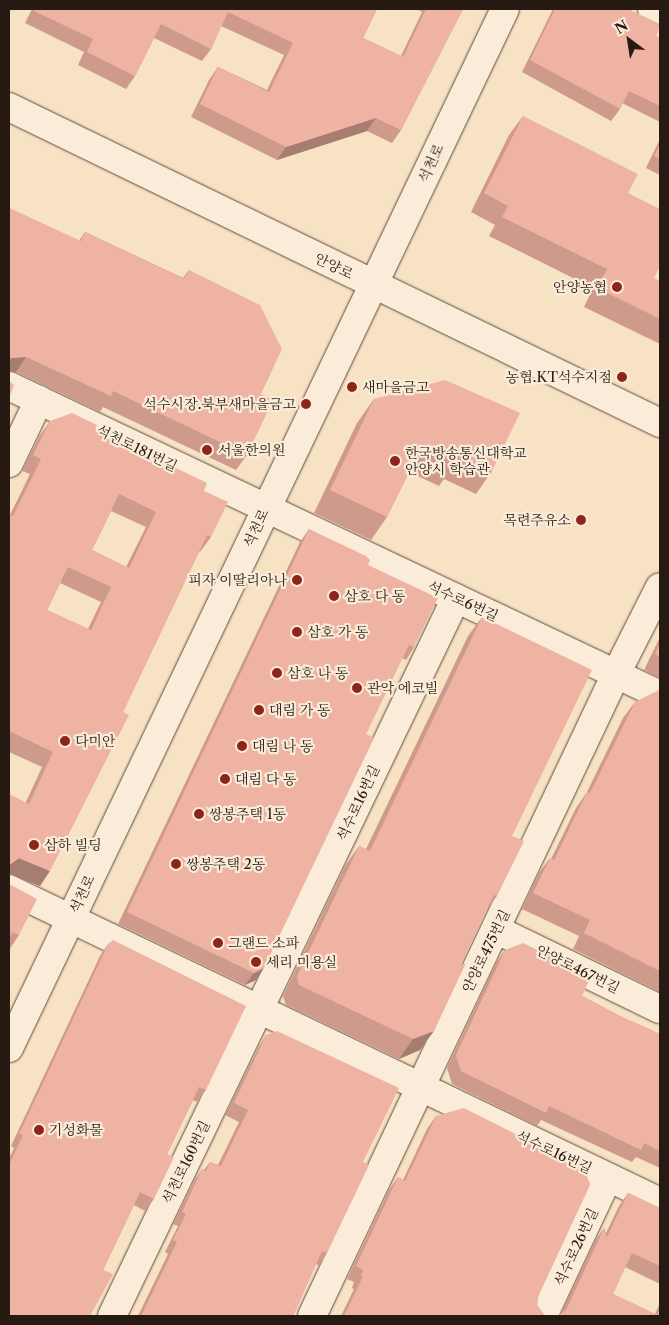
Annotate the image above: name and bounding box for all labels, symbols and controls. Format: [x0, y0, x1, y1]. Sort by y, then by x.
north arrow [604, 15, 654, 65]
text: N [611, 16, 631, 38]
street label: 석천로 [415, 141, 447, 185]
street label: 안양로 [312, 250, 356, 282]
place label: 안양농협 [553, 279, 607, 295]
marker: 안양농협 [611, 281, 623, 293]
place label: 농협.KT석수지점 [506, 369, 612, 385]
marker: 농협.KT석수지점 [616, 371, 628, 383]
place label: 새마을금고 [362, 379, 430, 395]
marker: 새마을금고 [346, 381, 358, 393]
place label: 석수시장.북부새마을금고 [144, 396, 296, 412]
marker: 석수시장.북부새마을금고 [300, 398, 312, 410]
street label: 석천로181번길 [94, 421, 180, 475]
place label: 서울한의원 [218, 442, 286, 458]
marker: 서울한의원 [200, 443, 214, 457]
place label: 한국방송통신대학교 안양시 학습관 [405, 445, 527, 478]
marker: 한국방송통신대학교 안양시 학습관 [389, 455, 401, 467]
street label: 석천로 [240, 506, 272, 550]
place label: 목련주유소 [503, 512, 571, 528]
marker: 목련주유소 [575, 514, 587, 526]
place label: 피자 이딸리아나 [189, 572, 287, 588]
marker: 피자 이딸리아나 [291, 574, 303, 586]
street label: 석수로6번길 [425, 577, 501, 625]
place label: 삼호 다 동 [344, 588, 406, 604]
marker: 삼호 다 동 [328, 590, 340, 602]
place label: 삼호 가 동 [307, 624, 369, 640]
marker: 삼호 가 동 [291, 626, 303, 638]
place label: 삼호 나 동 [287, 665, 349, 681]
marker: 삼호 나 동 [271, 667, 283, 679]
place label: 관악 에코빌 [367, 680, 438, 696]
marker: 관악 에코빌 [351, 682, 363, 694]
place label: 대림 가 동 [269, 702, 331, 718]
marker: 대림 가 동 [253, 704, 265, 716]
place label: 다미안 [75, 733, 116, 749]
marker: 다미안 [59, 735, 71, 747]
place label: 대림 나 동 [252, 738, 314, 754]
marker: 대림 나 동 [236, 740, 248, 752]
street label: 석수로16번길 [333, 762, 383, 844]
place label: 대림 다 동 [235, 771, 297, 787]
marker: 대림 다 동 [219, 773, 231, 785]
place label: 쌍봉주택 1동 [209, 806, 286, 822]
marker: 쌍봉주택 1동 [193, 808, 205, 820]
place label: 삼하 빌딩 [44, 837, 102, 853]
marker: 삼하 빌딩 [28, 839, 40, 851]
place label: 쌍봉주택 2동 [186, 856, 265, 872]
marker: 쌍봉주택 2동 [170, 858, 182, 870]
street label: 석천로 [66, 872, 98, 916]
street label: 안양로475번길 [459, 907, 513, 995]
place label: 그랜드 소파 [228, 935, 299, 951]
marker: 그랜드 소파 [212, 937, 224, 949]
street label: 안양로467번길 [534, 942, 622, 996]
place label: 세리 미용실 [266, 954, 337, 970]
marker: 세리 미용실 [250, 956, 262, 968]
street label: 석천로160번길 [159, 1118, 213, 1206]
place label: 기성화물 [49, 1122, 103, 1138]
marker: 기성화물 [33, 1124, 45, 1136]
street label: 석수로16번길 [513, 1127, 595, 1177]
street label: 석수로26번길 [551, 1205, 601, 1289]

